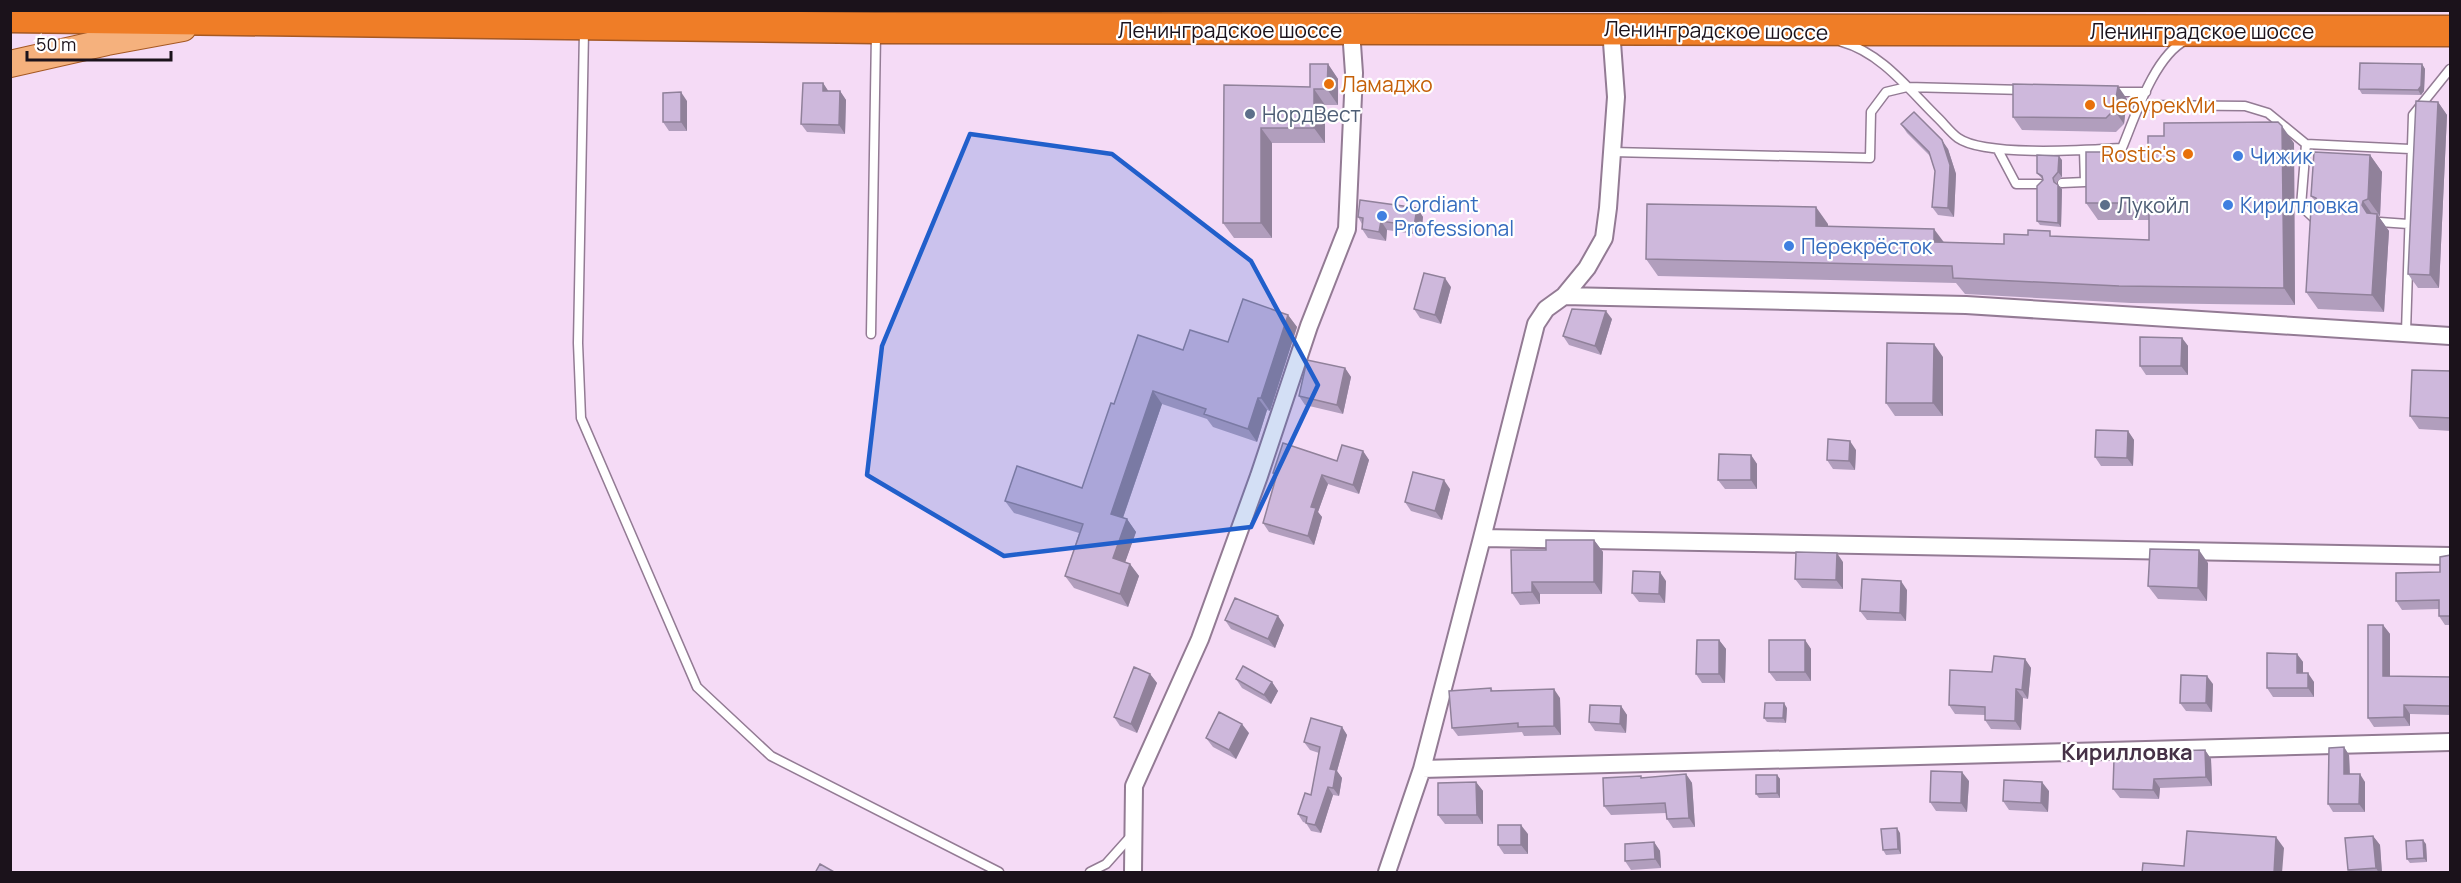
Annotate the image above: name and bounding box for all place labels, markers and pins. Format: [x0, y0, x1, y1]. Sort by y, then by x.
place label: Ламаджо [1341, 70, 1433, 98]
marker: Ламаджо [1322, 77, 1336, 91]
place label: ЧебурекМи [2102, 91, 2215, 119]
marker: ЧебурекМи [2083, 98, 2097, 112]
place label: НордВест [1262, 100, 1361, 128]
marker: НордВест [1243, 107, 1257, 121]
place label: Rostic's [2101, 140, 2176, 168]
place label: Чижик [2250, 142, 2313, 170]
marker: Rostic's [2181, 147, 2195, 161]
marker: Чижик [2231, 149, 2245, 163]
place label: Cordiant Professional [1394, 190, 1514, 242]
place label: Лукойл [2117, 191, 2189, 219]
place label: Кирилловка [2240, 191, 2359, 219]
marker: Лукойл [2098, 198, 2112, 212]
marker: Кирилловка [2221, 198, 2235, 212]
marker: Cordiant Professional [1375, 209, 1389, 223]
place label: Перекрёсток [1801, 232, 1933, 260]
marker: Перекрёсток [1782, 239, 1796, 253]

